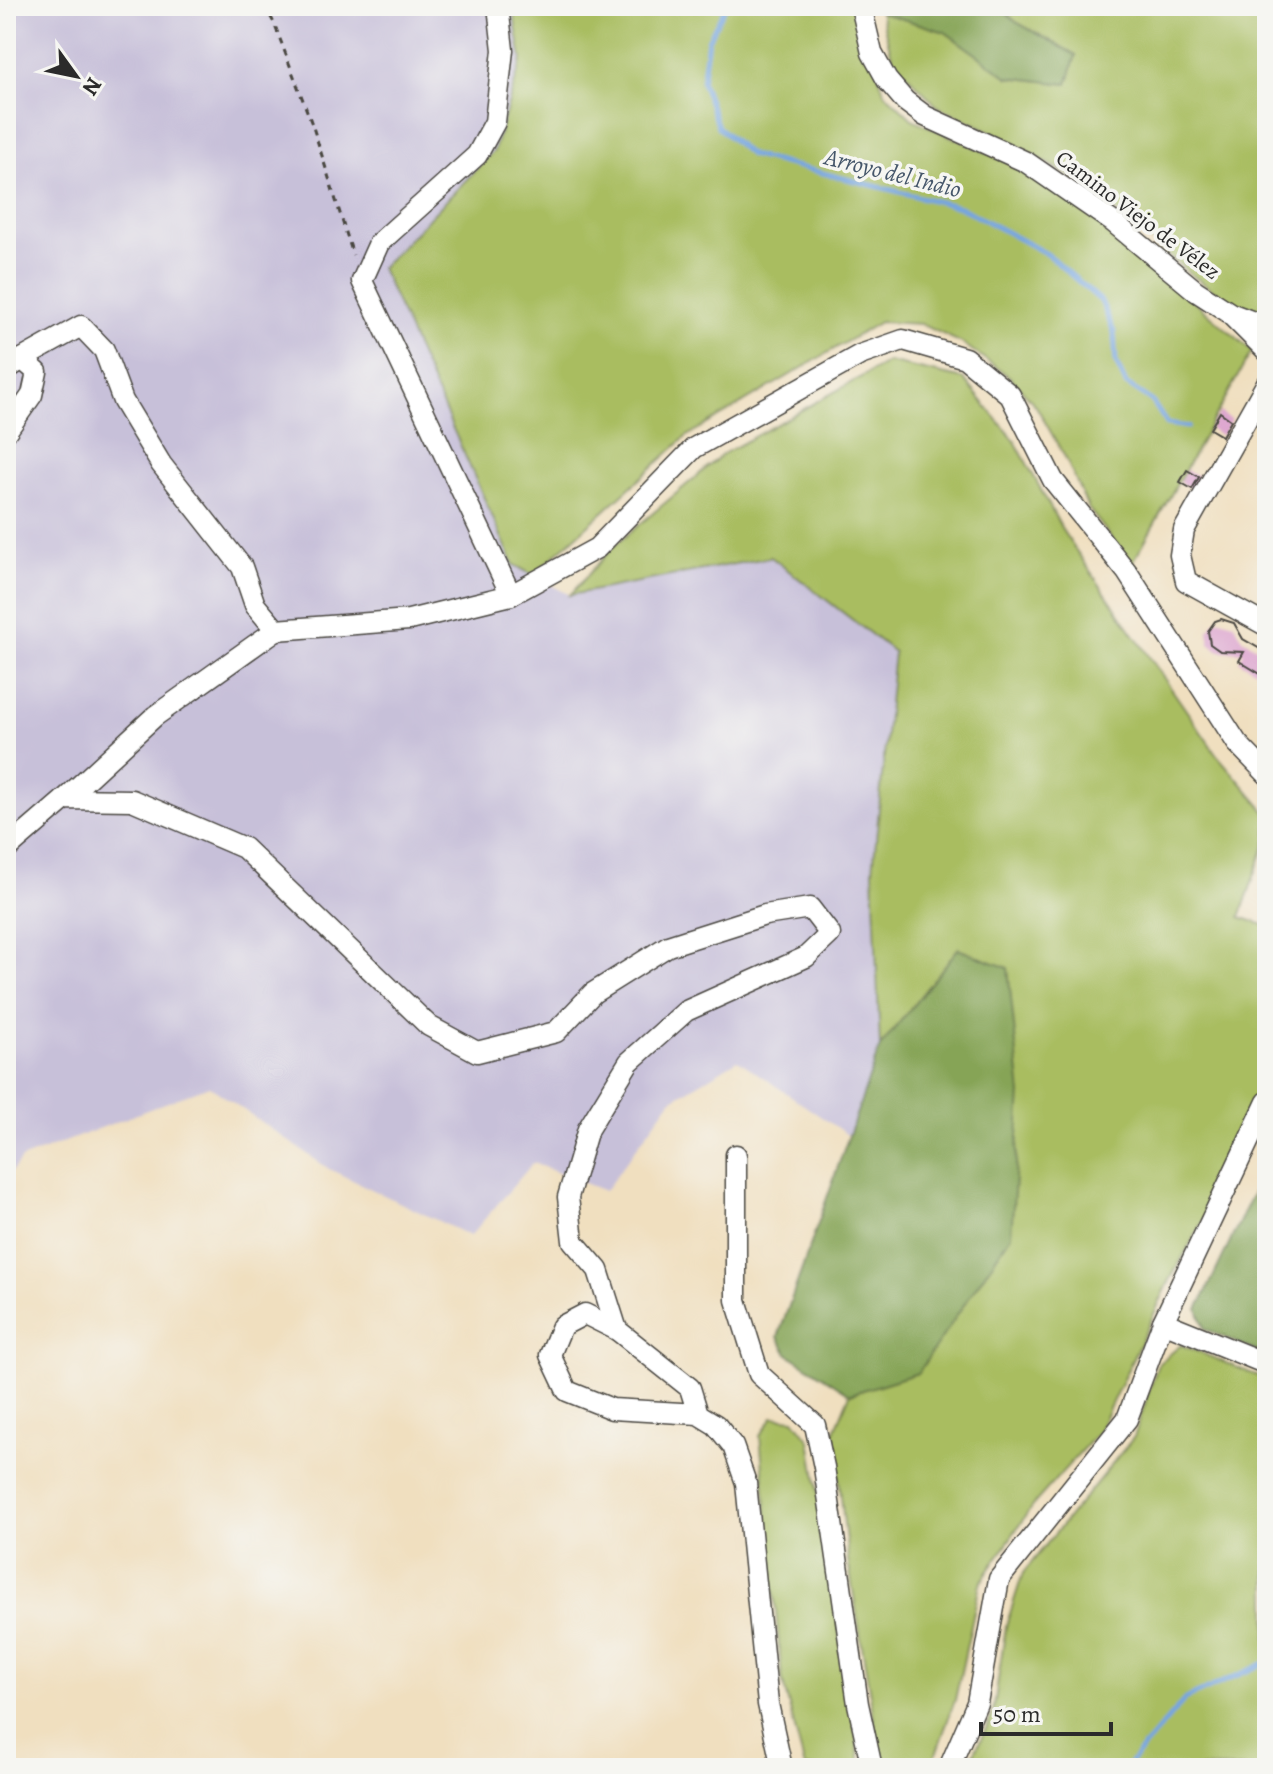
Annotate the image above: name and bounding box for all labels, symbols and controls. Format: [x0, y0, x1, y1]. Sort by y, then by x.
north arrow [36, 36, 116, 116]
text: N [75, 71, 109, 101]
water label: Arroyo del Indio [820, 140, 965, 205]
street label: Camino Viejo de Vélez [1050, 143, 1226, 287]
scale bar [981, 1686, 1111, 1736]
text: 50 m [993, 1698, 1041, 1730]

